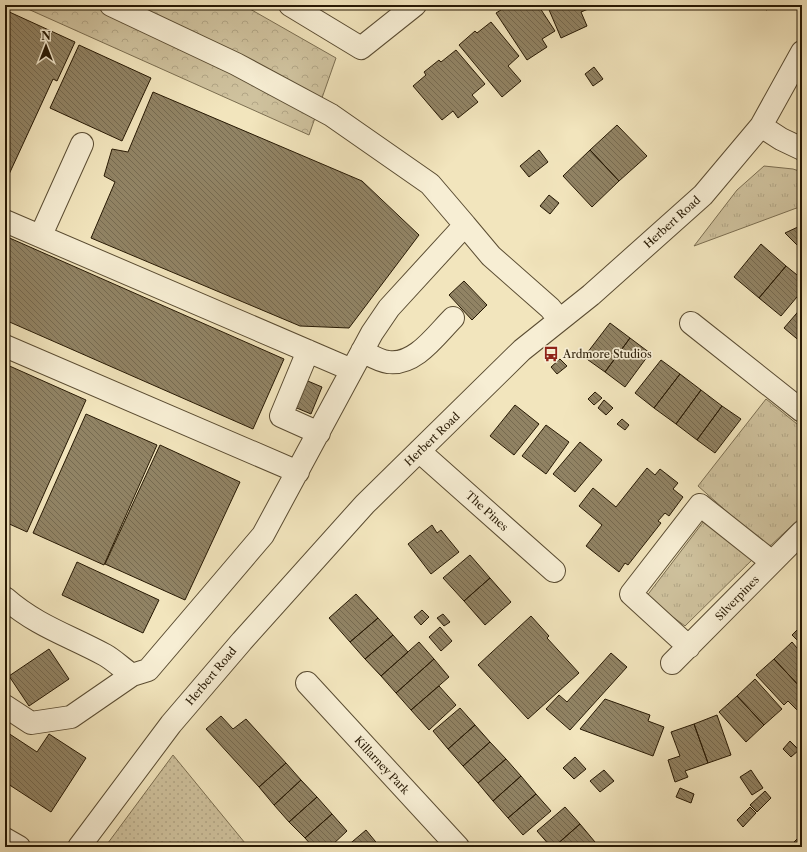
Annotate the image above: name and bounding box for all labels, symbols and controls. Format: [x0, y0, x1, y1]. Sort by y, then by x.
north arrow [26, 26, 66, 66]
text: N [41, 29, 51, 43]
street label: Herbert Road [641, 193, 703, 251]
bus stop icon: Ardmore Studios [542, 345, 560, 363]
place label: Ardmore Studios [562, 347, 652, 361]
street label: Herbert Road [401, 409, 463, 469]
street label: The Pines [463, 488, 511, 534]
street label: Silverpines [712, 572, 762, 624]
street label: Herbert Road [183, 644, 240, 708]
street label: Killarney Park [352, 733, 413, 797]

